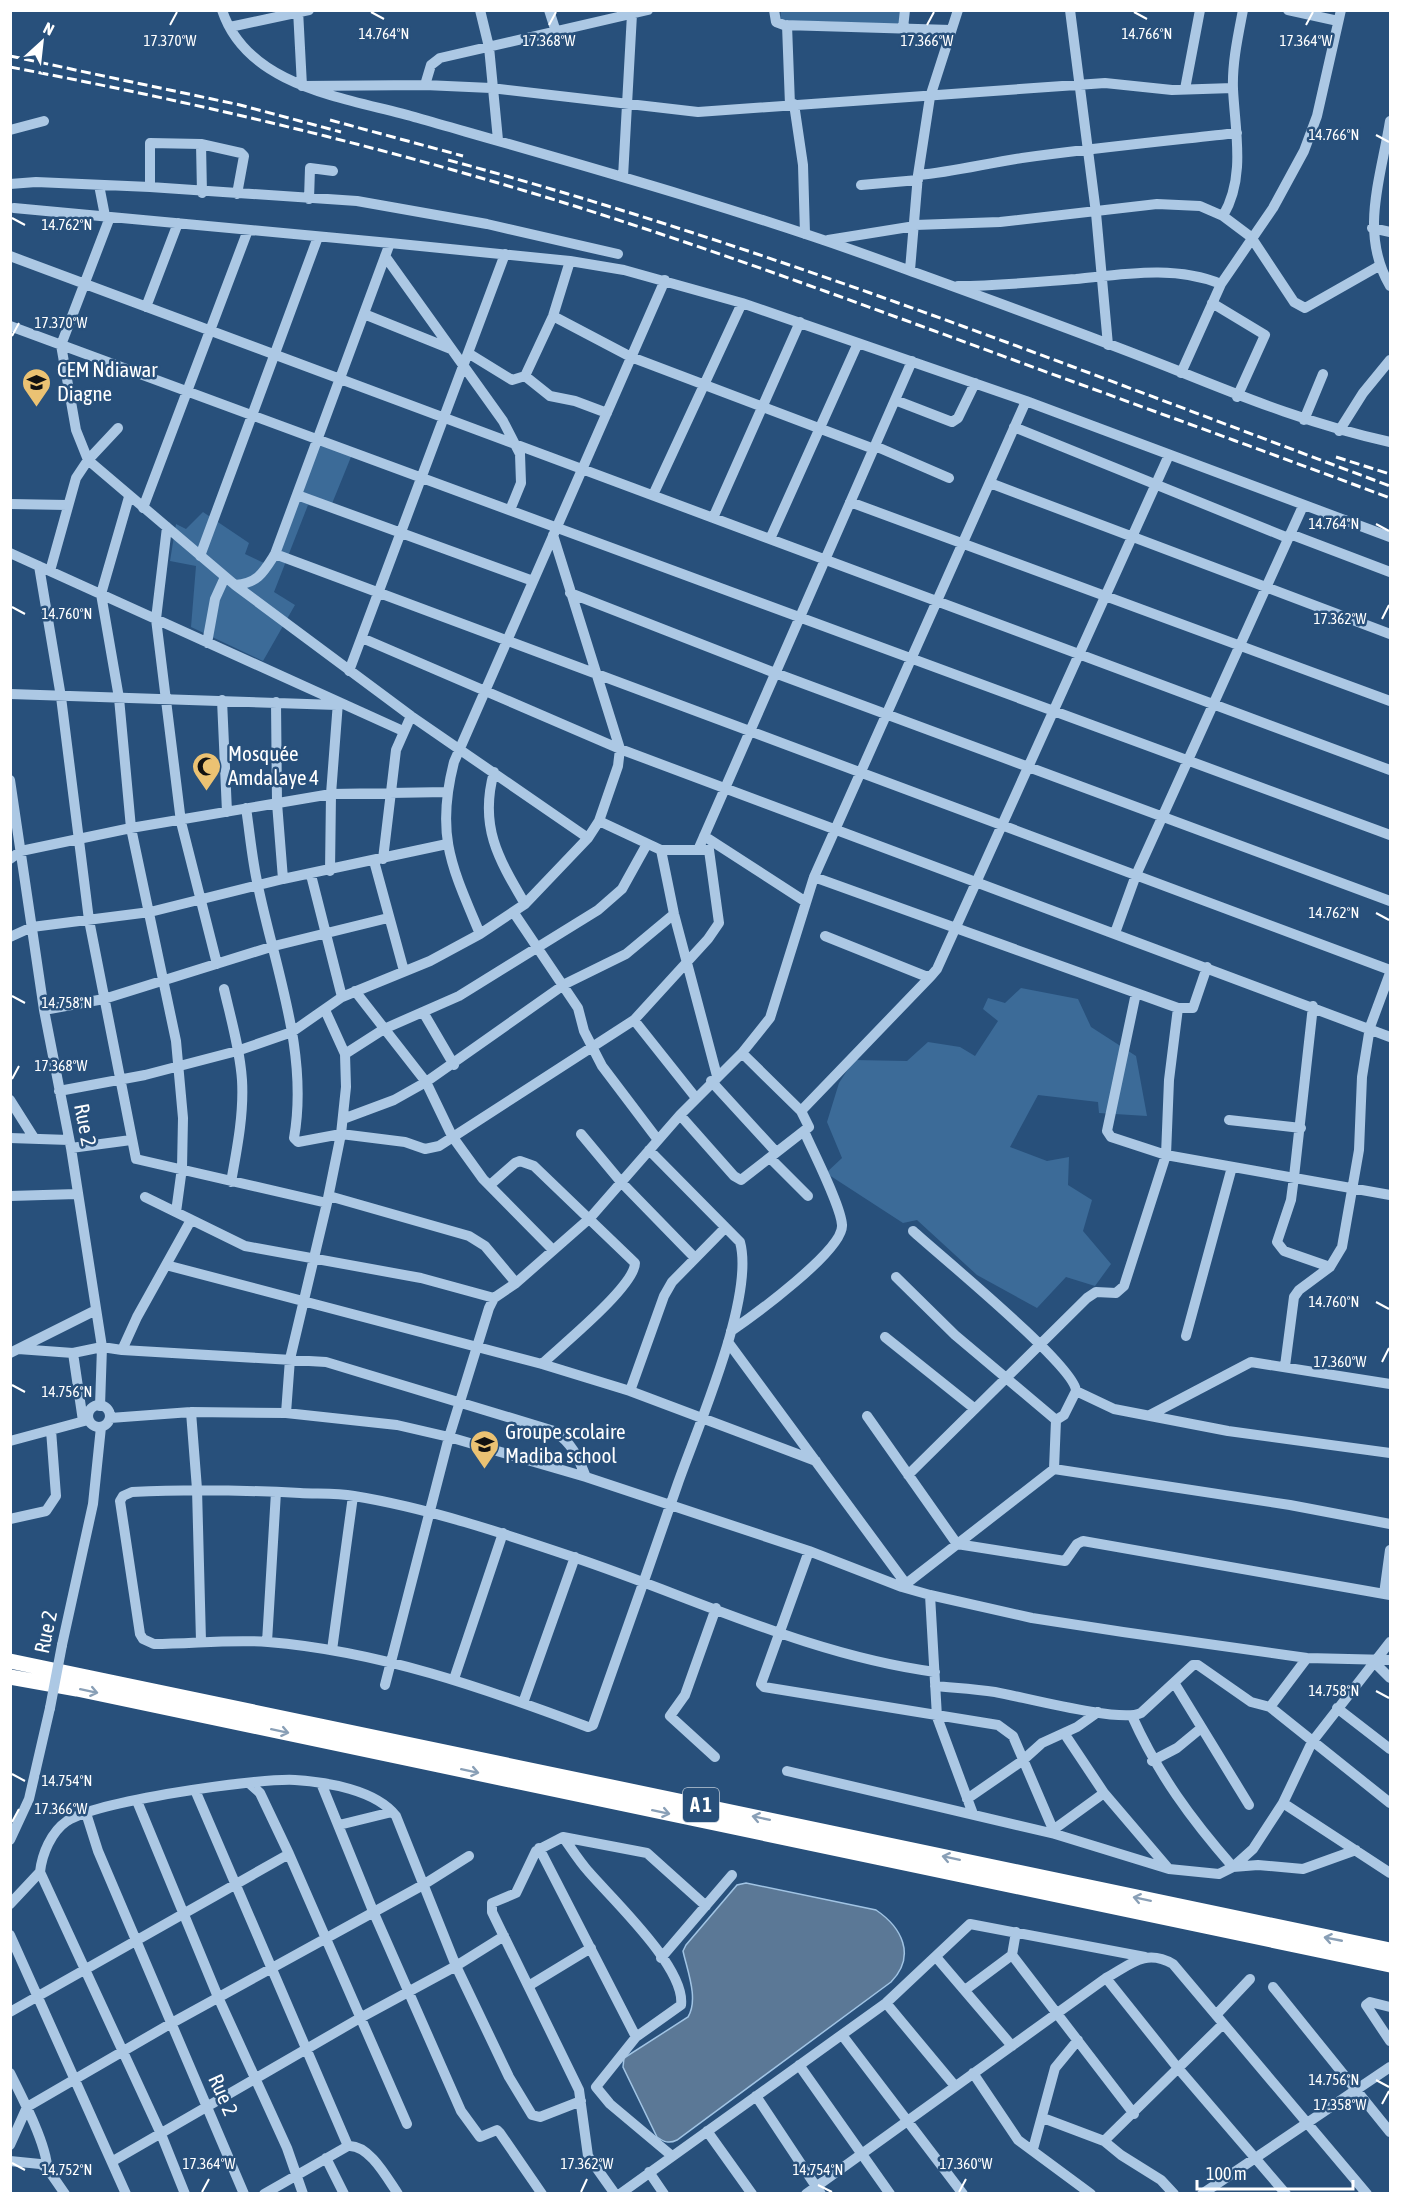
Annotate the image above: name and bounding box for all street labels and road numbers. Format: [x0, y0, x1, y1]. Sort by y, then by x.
street label: Rue 2 [70, 1101, 102, 1148]
street label: Rue 2 [29, 1608, 61, 1655]
road number: A 1 [683, 1788, 719, 1822]
street label: Rue 2 [204, 2070, 244, 2119]

